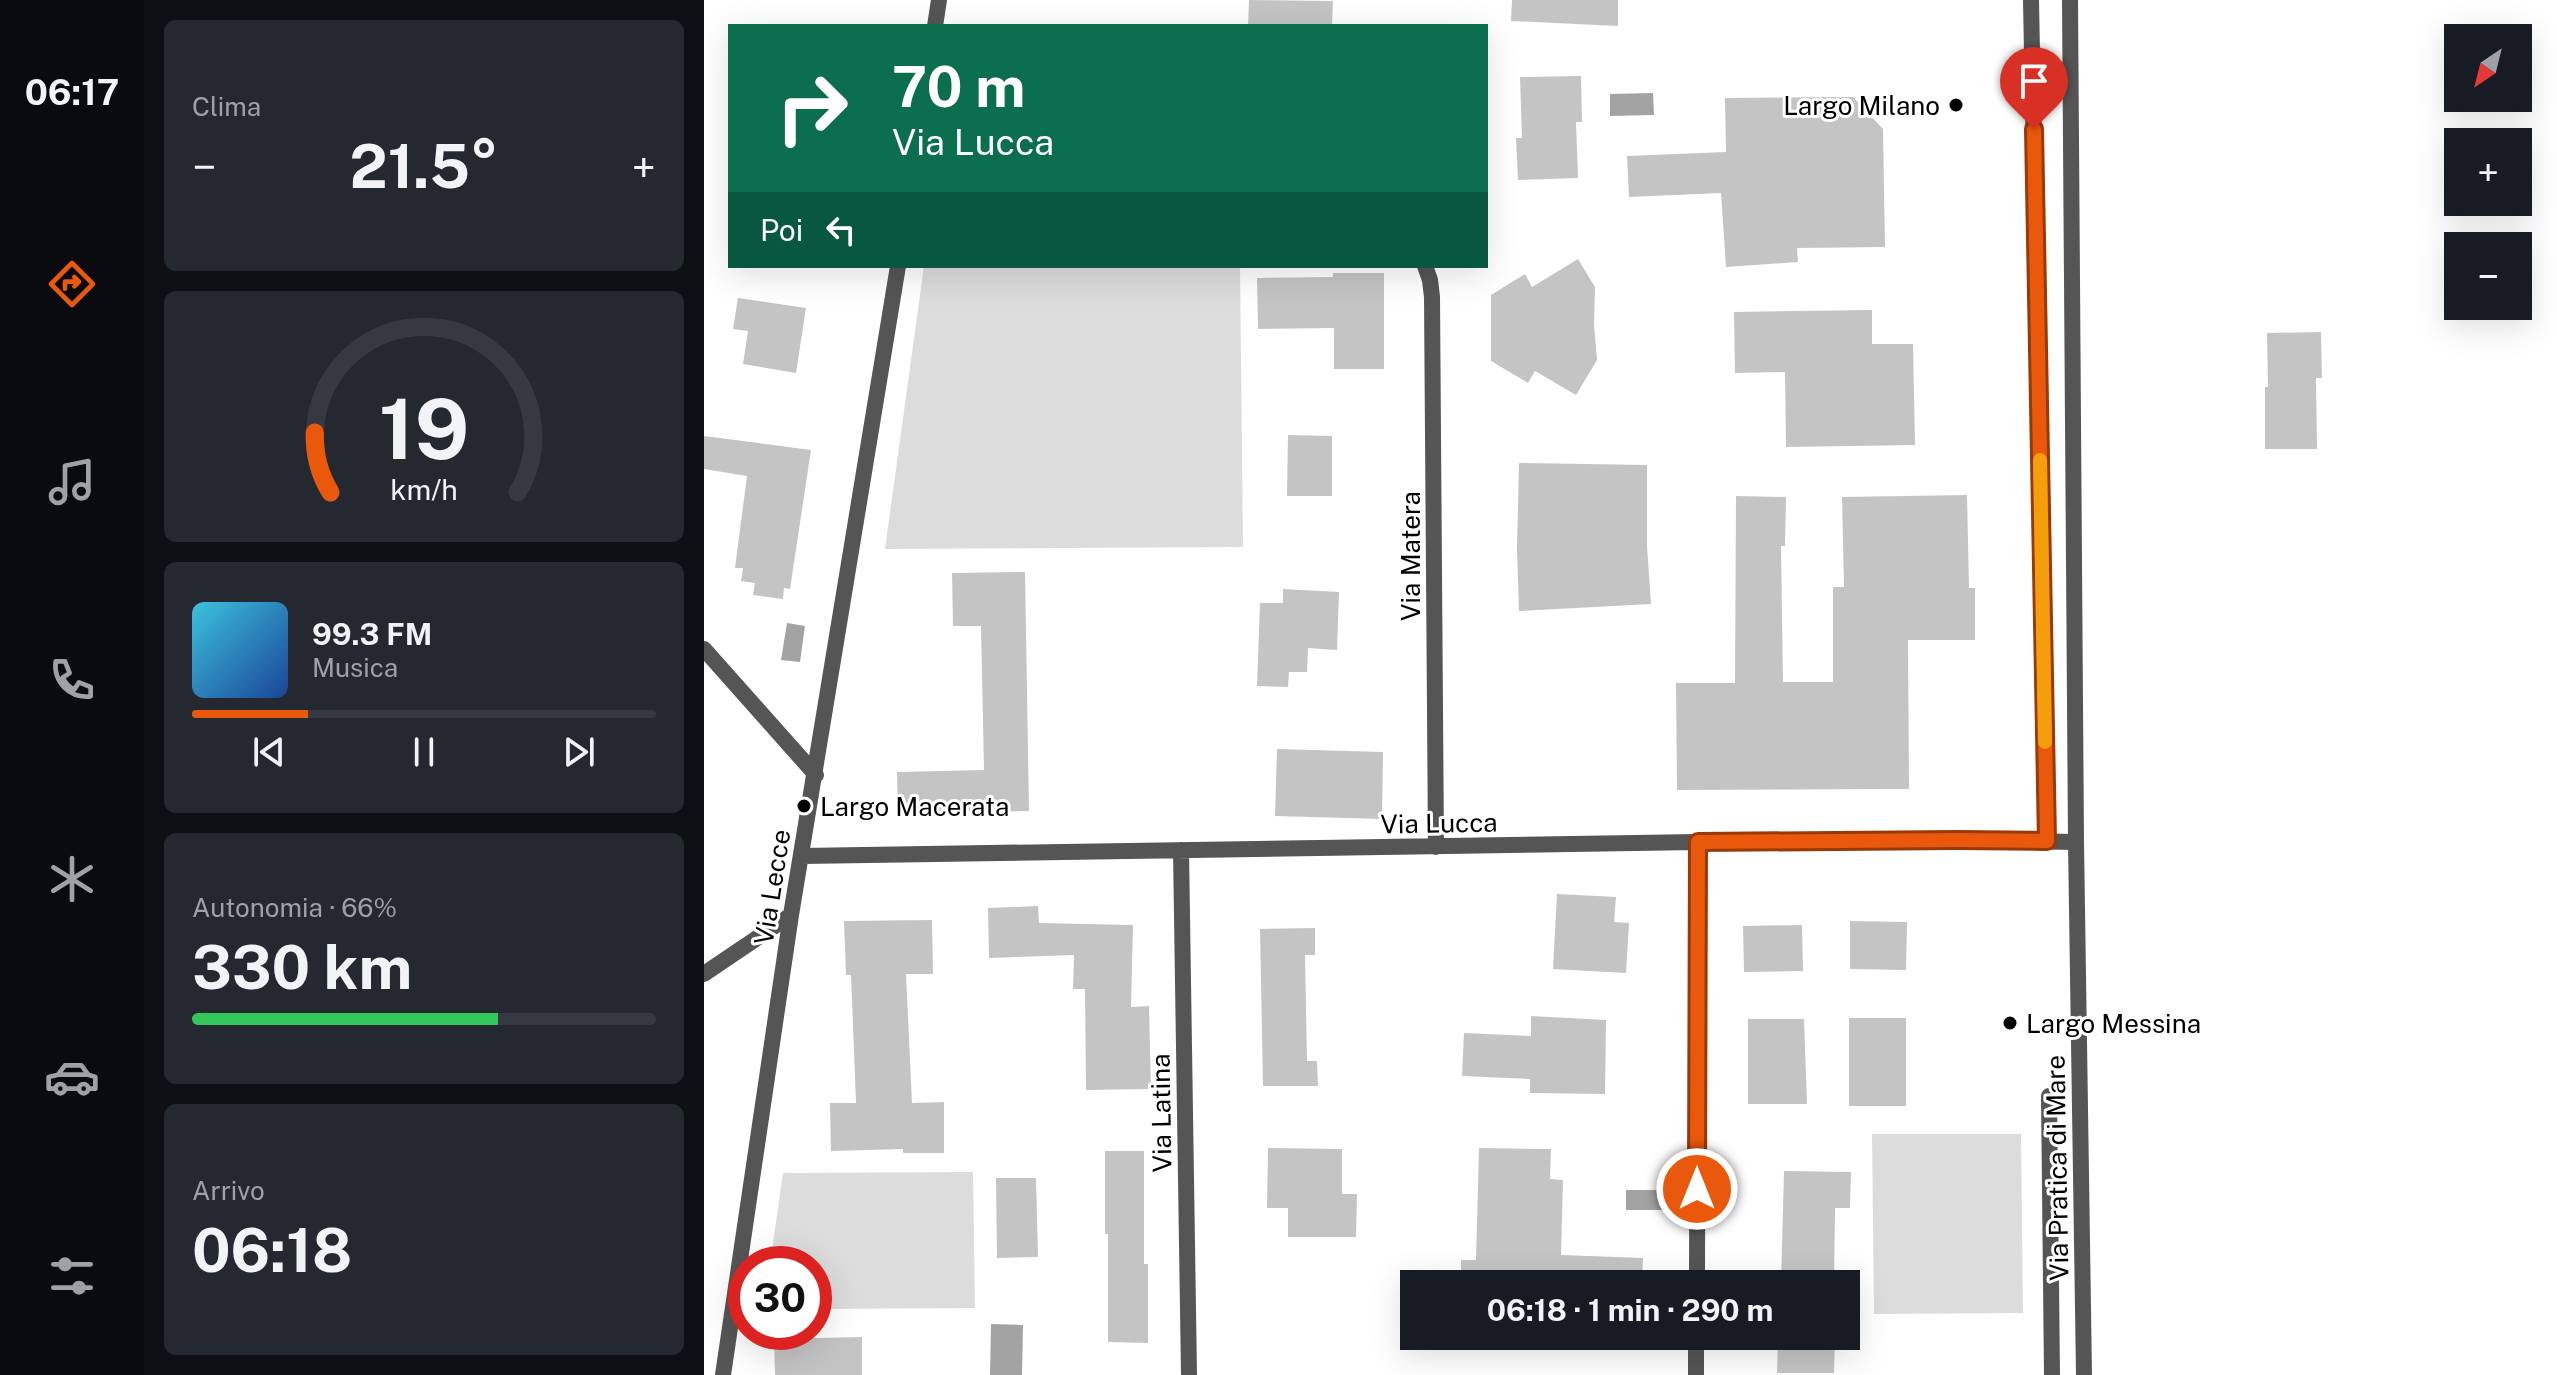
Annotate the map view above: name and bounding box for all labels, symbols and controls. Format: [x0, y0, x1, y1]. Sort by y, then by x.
north arrow [2444, 24, 2532, 112]
map controls [2444, 24, 2532, 320]
pin [2000, 47, 2068, 129]
text: 70 m [892, 54, 1025, 120]
icon: right [760, 56, 864, 160]
icon: arrive [2012, 59, 2056, 103]
text: 06:17 [25, 71, 119, 113]
place label: Largo Milano [1783, 90, 1940, 121]
text: Clima [192, 91, 261, 122]
marker: Largo Milano [1947, 96, 1965, 114]
text: Via Lucca [892, 121, 1054, 163]
button: + [2444, 128, 2532, 216]
text: 21.5° [350, 131, 498, 202]
text: − [192, 141, 216, 193]
text: + [632, 141, 656, 193]
icon: left [819, 208, 863, 252]
text: Poi [760, 212, 803, 248]
button: − [2444, 232, 2532, 320]
icon: directions [44, 256, 100, 312]
text: 19 [379, 379, 469, 477]
icon: music [44, 454, 100, 510]
text: km/h [390, 473, 458, 506]
street label: Via Matera [1395, 491, 1426, 621]
text: 99.3 FM [312, 616, 432, 652]
icon: phone [44, 652, 100, 708]
text: Musica [312, 652, 398, 683]
icon: previous [247, 730, 291, 774]
icon: pause [402, 730, 446, 774]
icon: next [557, 730, 601, 774]
place label: Largo Macerata [820, 791, 1009, 822]
marker: Largo Macerata [795, 797, 813, 815]
street label: Via Lucca [1380, 806, 1498, 840]
street label: Via Lecce [748, 827, 796, 947]
icon: climate [44, 851, 100, 907]
text: Autonomia · 66% [192, 892, 397, 923]
text: 330 km [192, 932, 412, 1003]
place label: Largo Messina [2026, 1008, 2201, 1039]
marker: Largo Messina [2001, 1014, 2019, 1032]
icon: car [44, 1049, 100, 1105]
street label: Via Latina [1144, 1053, 1178, 1173]
street label: Via Pratica di Mare [2040, 1055, 2074, 1281]
position arrow [1655, 1147, 1739, 1231]
text: Arrivo [192, 1175, 265, 1206]
text: 06:18 [192, 1215, 352, 1286]
speed limit sign: 30 [728, 1246, 832, 1350]
icon: filters [44, 1248, 100, 1304]
text: 06:18 · 1 min · 290 m [1487, 1292, 1773, 1328]

